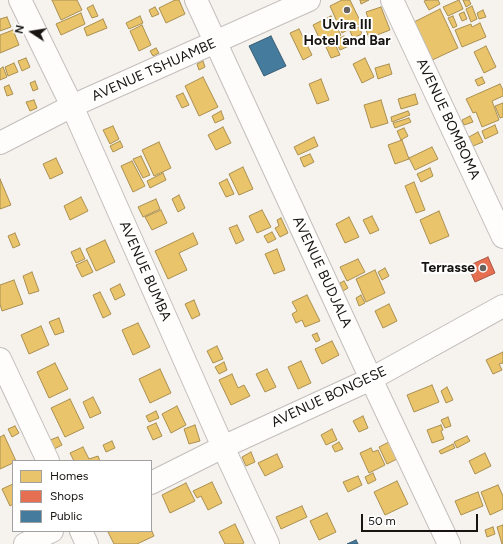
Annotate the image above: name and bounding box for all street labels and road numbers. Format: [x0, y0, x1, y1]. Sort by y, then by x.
street label: AVENUE TSHUAMBE [89, 35, 219, 105]
street label: AVENUE BOMBOMA [413, 56, 483, 182]
street label: AVENUE BUDJALA [289, 214, 355, 330]
street label: AVENUE BUMBA [115, 218, 175, 324]
street label: AVENUE BONGESE [269, 363, 389, 431]

